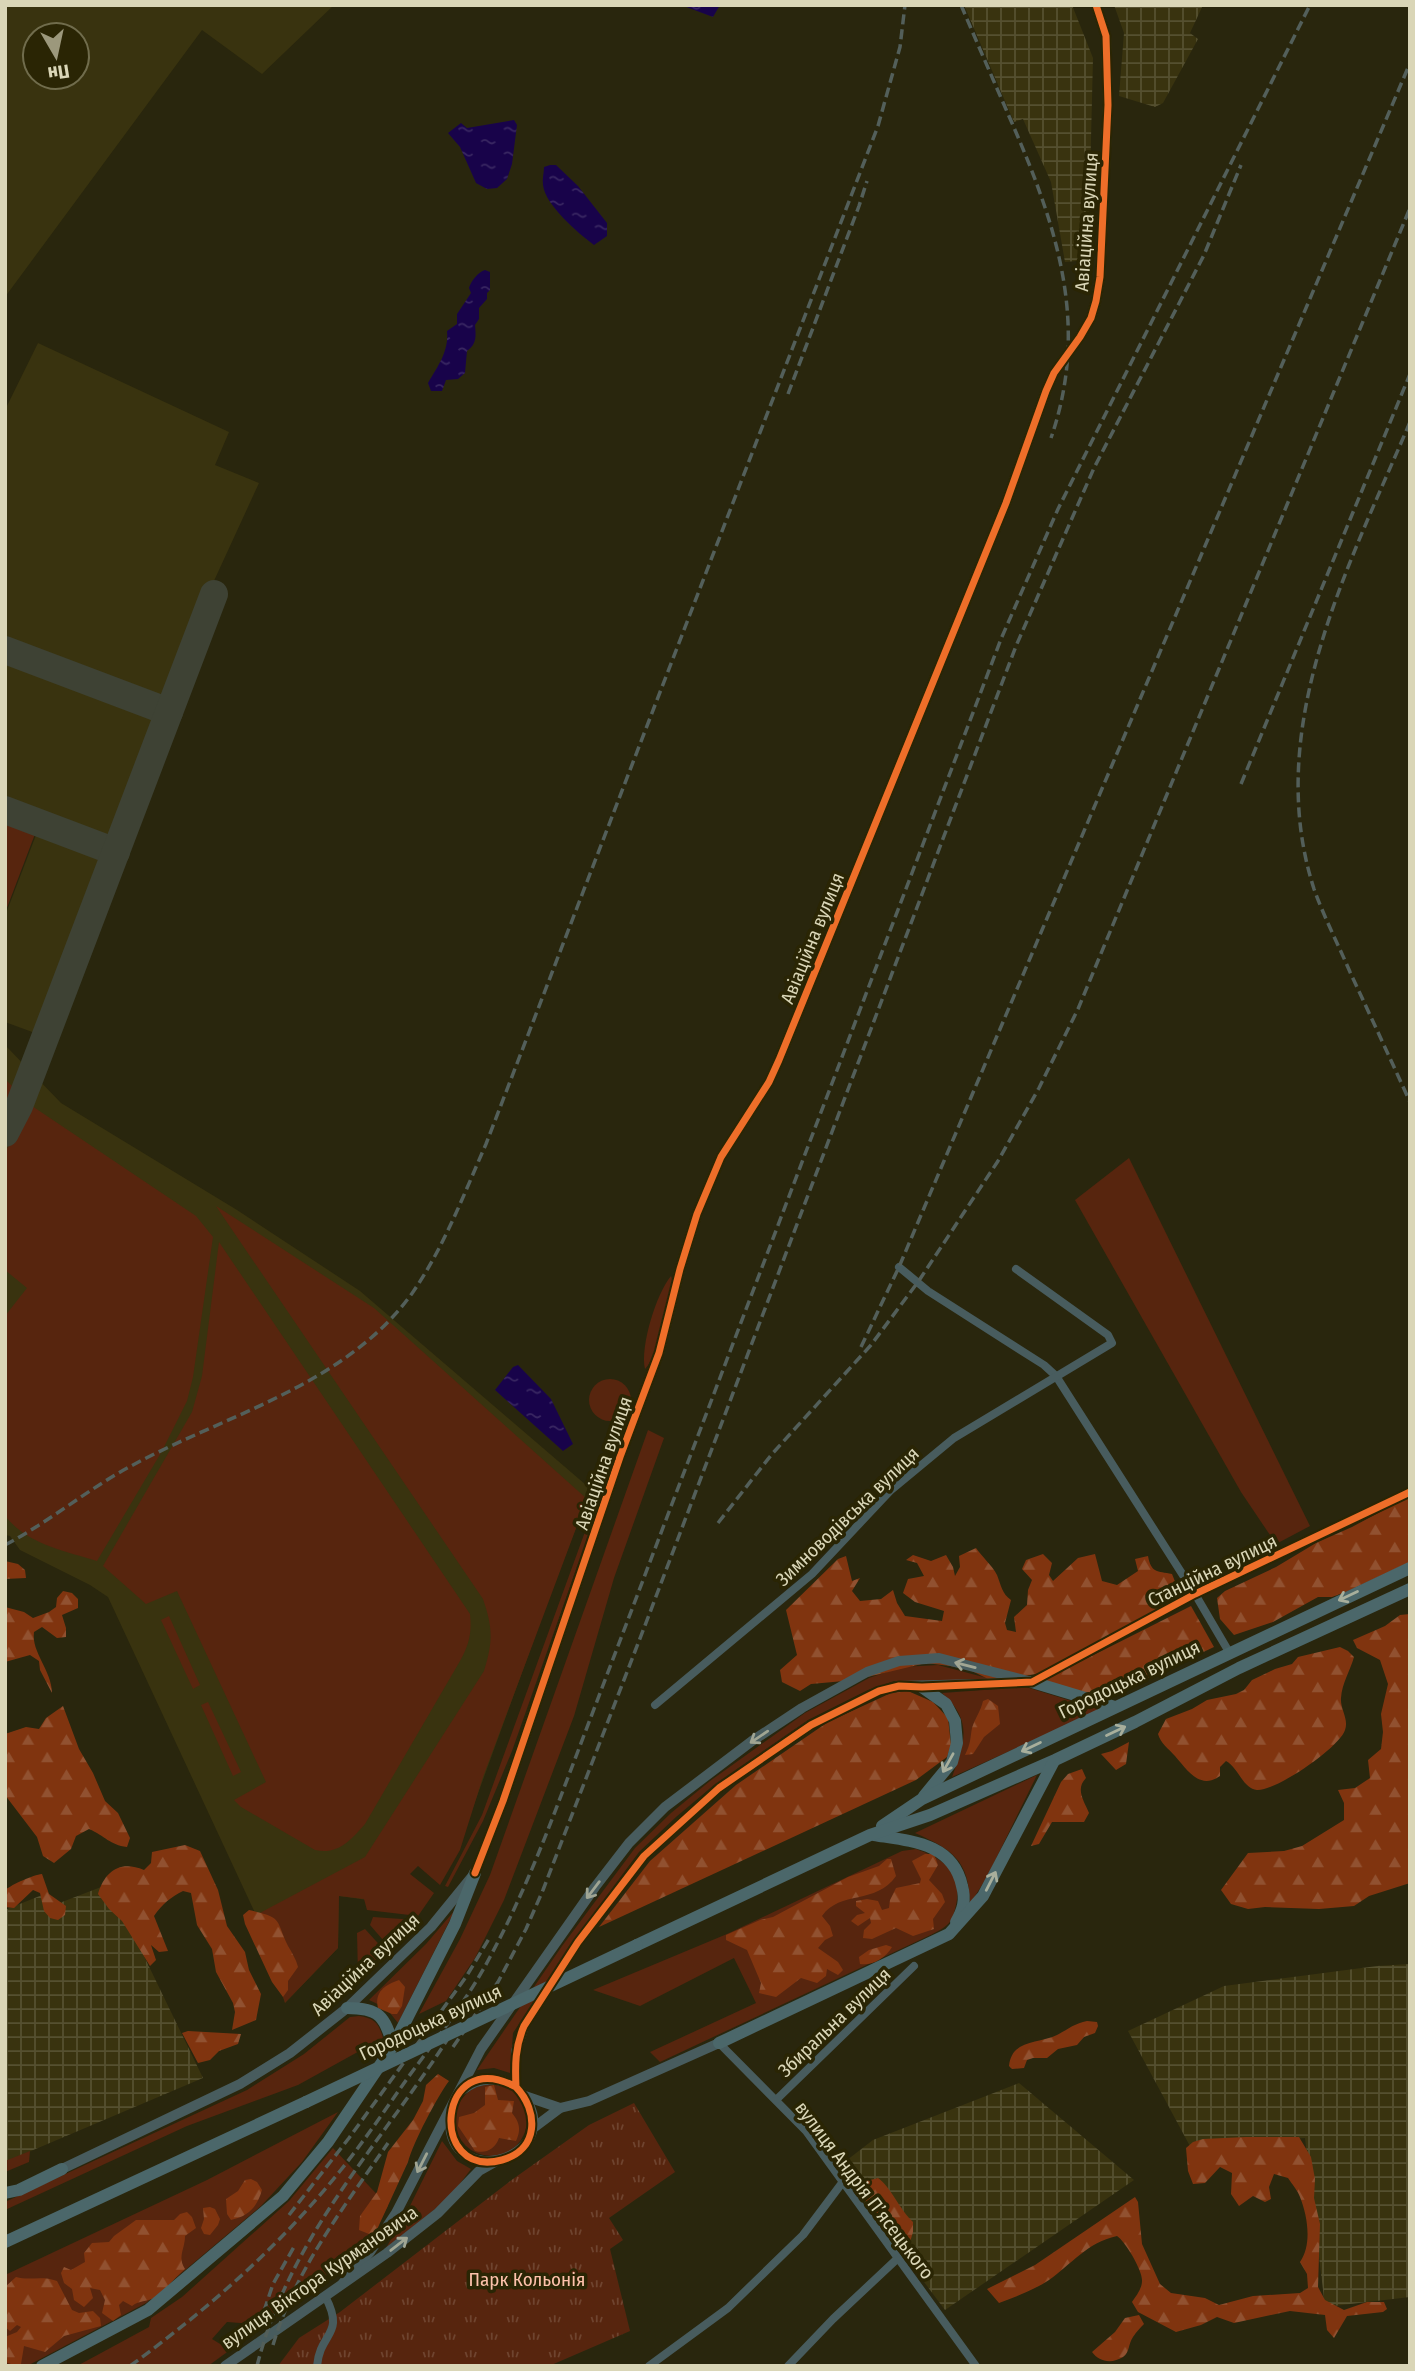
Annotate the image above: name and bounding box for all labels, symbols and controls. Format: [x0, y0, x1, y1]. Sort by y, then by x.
north arrow [21, 21, 91, 91]
text: Пн [46, 59, 71, 85]
street label: Авіаційна вулиця [1070, 152, 1103, 292]
street label: Авіаційна вулиця [776, 869, 849, 1007]
street label: Авіаційна вулиця [570, 1393, 637, 1533]
street label: Зимноводівська вулиця [771, 1442, 924, 1591]
street label: Станційна вулиця [1144, 1529, 1281, 1612]
one-way arrow [1338, 1590, 1359, 1604]
street label: Городоцька вулиця [1055, 1635, 1204, 1724]
one-way arrow [955, 1658, 977, 1671]
one-way arrow [1105, 1724, 1126, 1737]
one-way arrow [750, 1730, 769, 1744]
one-way arrow [1021, 1741, 1042, 1755]
one-way arrow [941, 1752, 955, 1773]
one-way arrow [985, 1871, 999, 1892]
one-way arrow [586, 1880, 600, 1899]
street label: Авіаційна вулиця [306, 1908, 424, 2020]
street label: Збиральна вулиця [773, 1963, 895, 2082]
street label: Городоцька вулиця [355, 1979, 505, 2066]
street label: вулиця Андрія Пʼясецького [790, 2097, 939, 2284]
one-way arrow [415, 2152, 429, 2173]
street label: вулиця Віктора Курмановича [217, 2201, 422, 2354]
one-way arrow [390, 2236, 408, 2251]
park label: Парк Кольонія [469, 2268, 585, 2291]

